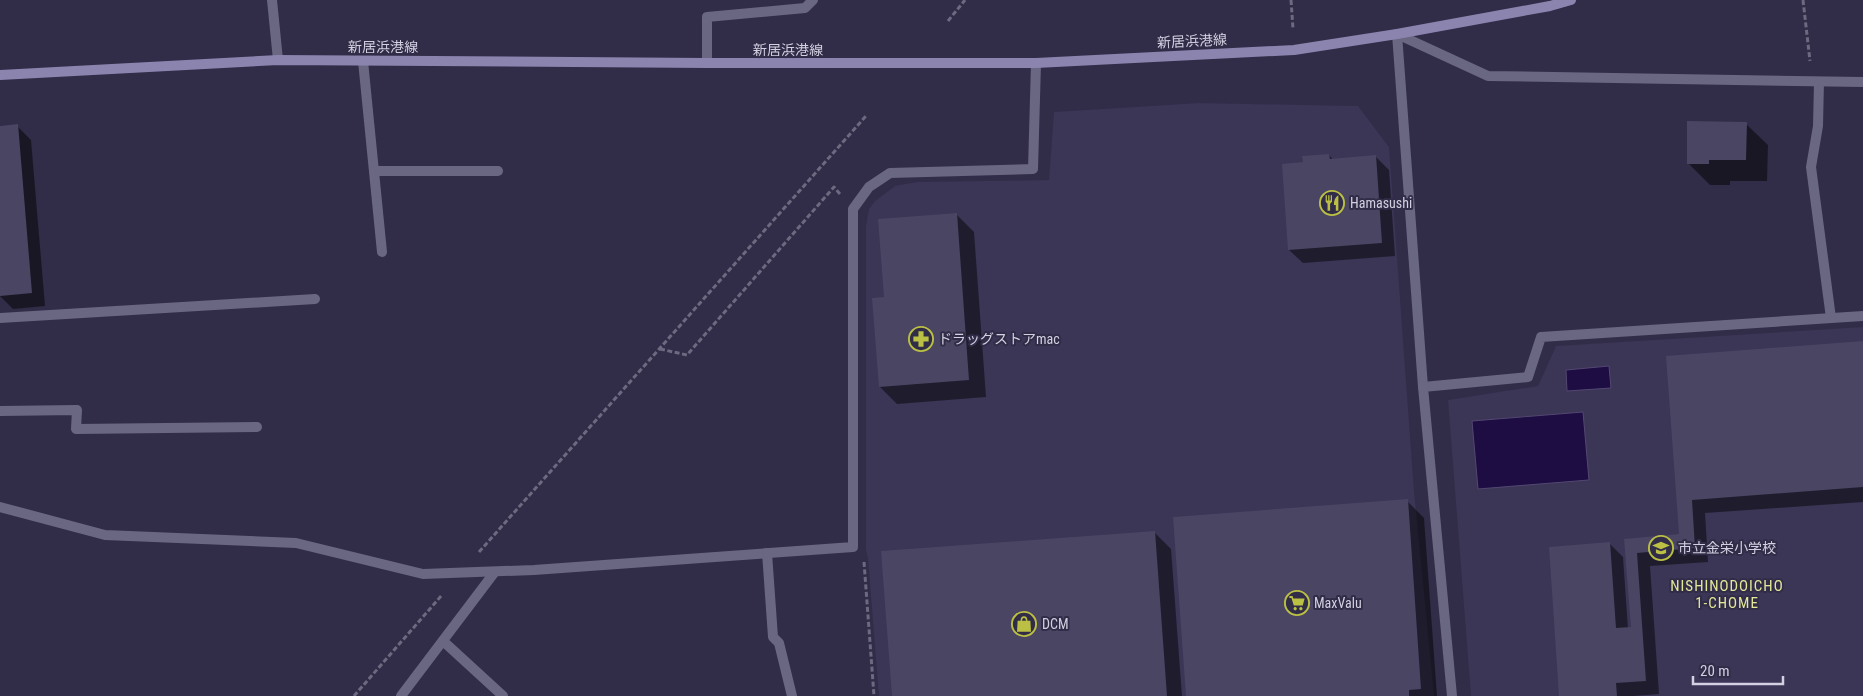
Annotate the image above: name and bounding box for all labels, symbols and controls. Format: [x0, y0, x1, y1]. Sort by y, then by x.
street label: 新居浜港線 [1157, 31, 1227, 51]
street label: 新居浜港線 [348, 39, 418, 55]
street label: 新居浜港線 [753, 42, 823, 58]
restaurant icon: Hamasushi [1319, 190, 1345, 216]
place label: Hamasushi [1350, 195, 1412, 211]
pharmacy icon: ドラッグストアmac [908, 326, 934, 352]
place label: ドラッグストアmac [938, 331, 1060, 347]
school or university icon: 市立金栄小学校 [1648, 535, 1674, 561]
place label: 市立金栄小学校 [1678, 540, 1776, 556]
district label: NISHINODOICHO 1-CHOME [1670, 577, 1784, 612]
supermarket icon: MaxValu [1284, 590, 1310, 616]
place label: MaxValu [1314, 595, 1362, 611]
shop icon: DCM [1011, 611, 1037, 637]
place label: DCM [1042, 616, 1069, 632]
scale bar [1693, 654, 1783, 686]
text: 20 m [1700, 662, 1730, 680]

